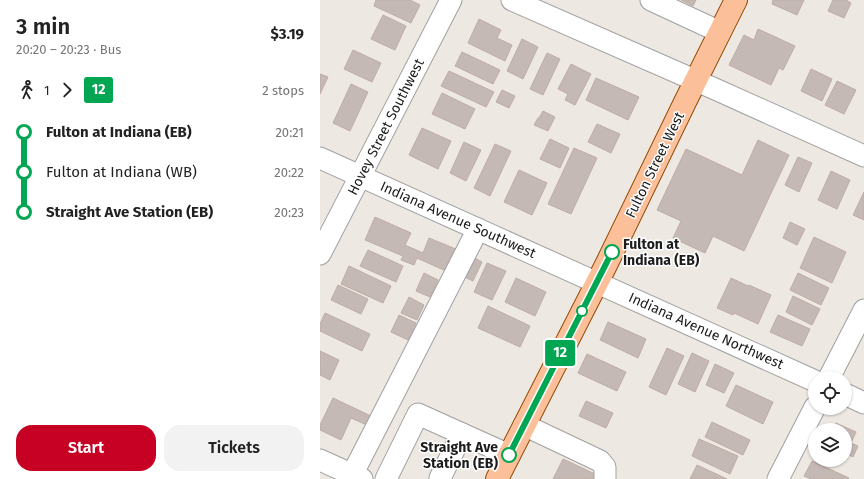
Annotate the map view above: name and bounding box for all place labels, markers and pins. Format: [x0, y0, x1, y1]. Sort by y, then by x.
place label: Fulton at Indiana (EB) [623, 236, 700, 269]
marker: Fulton at Indiana (EB) [604, 244, 620, 260]
unlabelled marker [576, 305, 588, 317]
place label: Straight Ave Station (EB) [420, 439, 498, 472]
marker: Straight Ave Station (EB) [501, 447, 517, 463]

